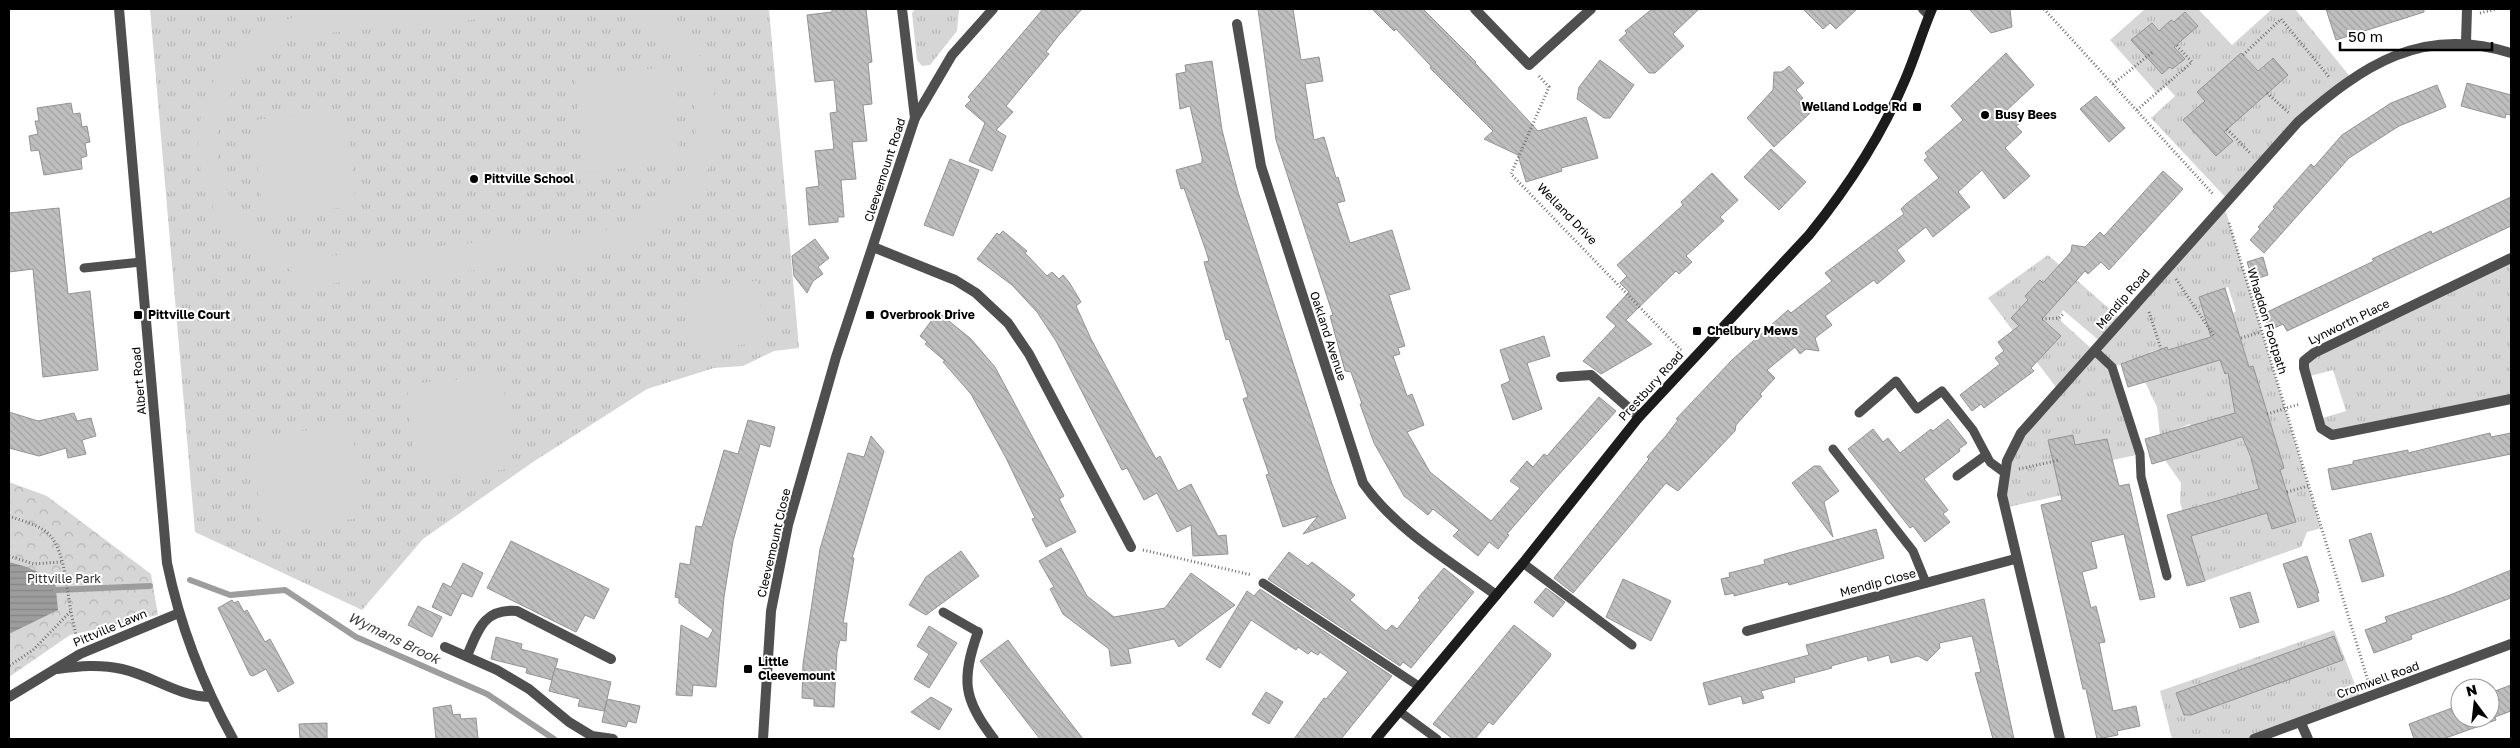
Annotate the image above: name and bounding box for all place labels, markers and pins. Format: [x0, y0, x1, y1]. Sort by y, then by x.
place label: Welland Lodge Rd [1801, 99, 1907, 114]
marker: Welland Lodge Rd [1911, 101, 1923, 113]
place label: Busy Bees [1995, 107, 2057, 122]
marker: Busy Bees [1979, 109, 1991, 121]
place label: Pittville School [484, 171, 574, 186]
marker: Pittville School [468, 173, 480, 185]
place label: Pittville Court [148, 307, 230, 322]
place label: Overbrook Drive [880, 307, 975, 322]
marker: Pittville Court [132, 309, 144, 321]
marker: Overbrook Drive [864, 309, 876, 321]
place label: Chelbury Mews [1707, 323, 1798, 338]
marker: Chelbury Mews [1691, 325, 1703, 337]
place label: Little Cleevemount [758, 654, 836, 683]
marker: Little Cleevemount [742, 663, 754, 675]

